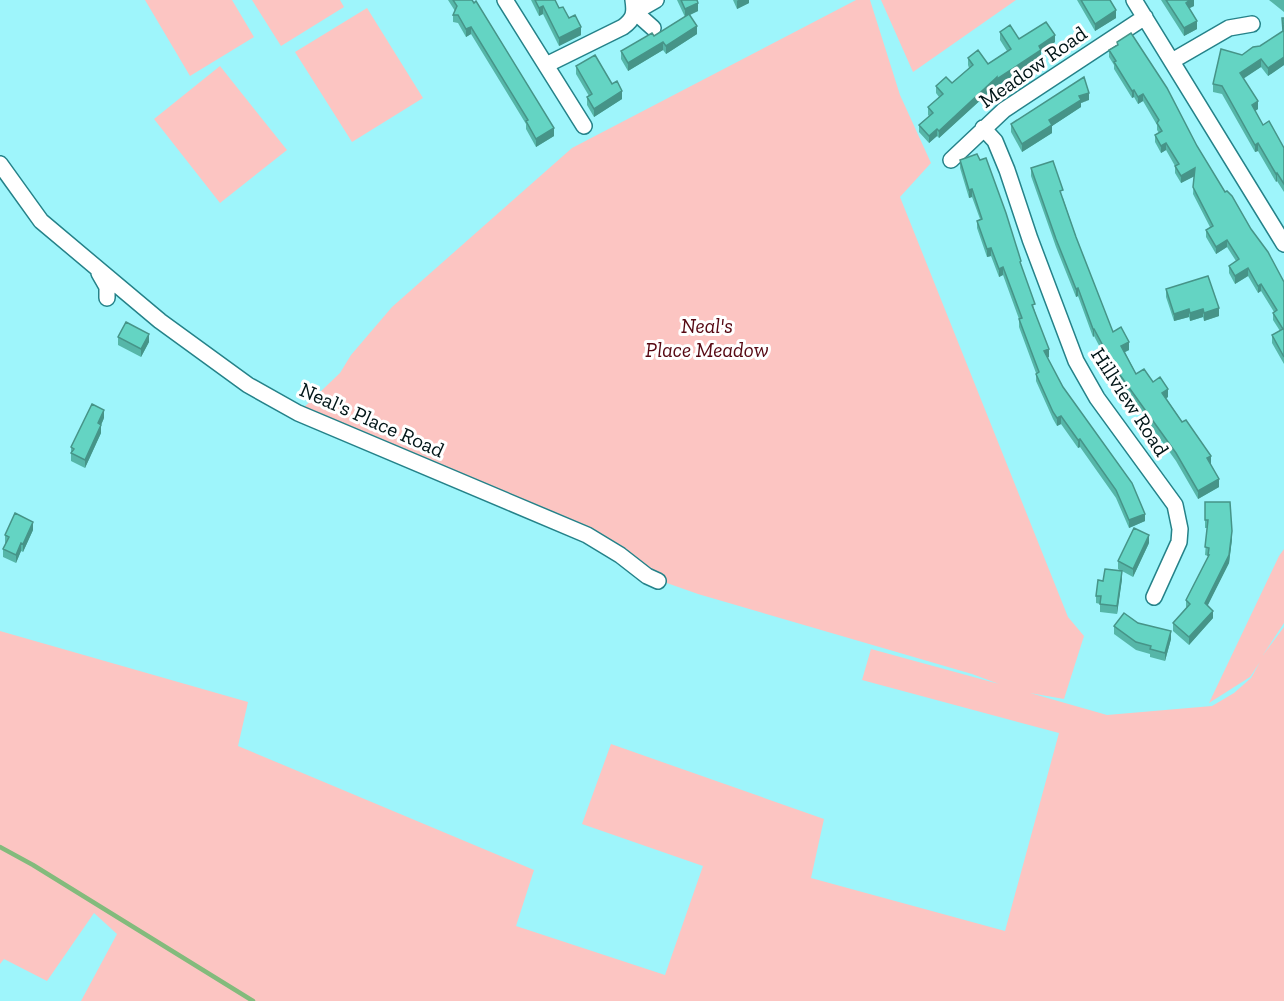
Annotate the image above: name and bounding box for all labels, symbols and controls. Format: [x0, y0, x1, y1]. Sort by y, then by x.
street label: Meadow Road [974, 20, 1092, 113]
park label: Neal's Place Meadow [645, 313, 769, 362]
street label: Hillview Road [1086, 343, 1175, 461]
street label: Neal's Place Road [296, 376, 449, 463]

